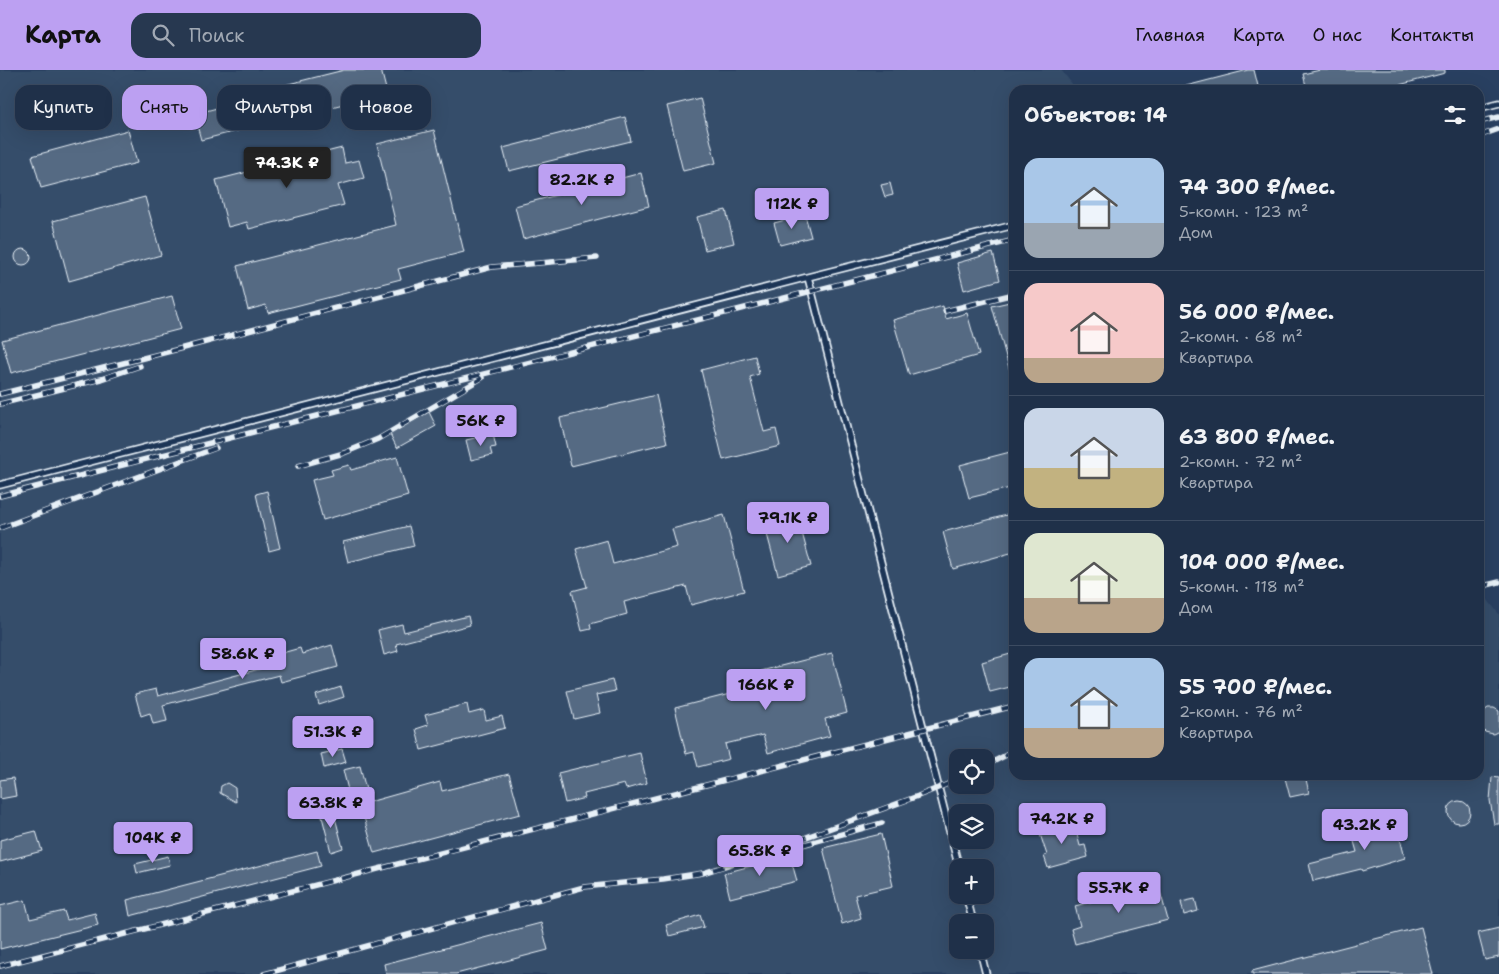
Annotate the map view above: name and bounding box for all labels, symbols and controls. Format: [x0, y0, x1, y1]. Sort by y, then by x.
search box [131, 13, 481, 58]
text: Карта [25, 19, 101, 51]
icon: search [149, 21, 177, 49]
text: Поиск [189, 23, 244, 48]
text: Главная [1135, 23, 1205, 47]
text: Карта [1233, 23, 1285, 47]
text: О нас [1313, 23, 1362, 47]
text: Контакты [1390, 23, 1474, 47]
chip: Купить [15, 85, 112, 130]
chip: Снять [122, 85, 207, 130]
chip: Фильтры [217, 85, 331, 130]
chip: Новое [341, 85, 431, 130]
text: Объектов: 14 [1024, 101, 1167, 129]
icon: filters [1441, 101, 1469, 129]
pin: 74.3K ₽ [241, 146, 333, 189]
text: 74.3K ₽ [255, 152, 319, 173]
pin: 82.2K ₽ [536, 164, 628, 206]
text: 82.2K ₽ [549, 169, 615, 190]
text: 74 300 ₽/мес. [1179, 173, 1336, 201]
icon: home [1064, 178, 1124, 238]
pin: 112K ₽ [751, 188, 833, 230]
text: 112K ₽ [766, 193, 818, 214]
text: 5-комн. · 123 m² [1179, 201, 1308, 222]
text: Дом [1179, 222, 1213, 243]
text: 56 000 ₽/мес. [1179, 298, 1334, 326]
icon: home [1064, 303, 1124, 363]
text: 2-комн. · 68 m² [1179, 326, 1303, 347]
text: Квартира [1179, 347, 1253, 368]
pin: 56K ₽ [446, 404, 516, 447]
text: 56K ₽ [457, 410, 505, 431]
text: 63 800 ₽/мес. [1179, 423, 1335, 451]
icon: home [1064, 428, 1124, 488]
text: 2-комн. · 72 m² [1179, 451, 1302, 472]
text: Квартира [1179, 472, 1253, 493]
pin: 79.1K ₽ [742, 502, 834, 544]
text: 79.1K ₽ [758, 507, 818, 528]
text: 104 000 ₽/мес. [1179, 548, 1345, 576]
icon: home [1064, 553, 1124, 613]
text: 5-комн. · 118 m² [1179, 576, 1305, 597]
text: Дом [1179, 597, 1213, 618]
pin: 58.6K ₽ [197, 638, 289, 680]
text: 58.6K ₽ [211, 643, 275, 664]
pin: 166K ₽ [725, 668, 807, 711]
text: 55 700 ₽/мес. [1179, 673, 1332, 701]
text: 166K ₽ [737, 674, 795, 695]
icon: home [1064, 678, 1124, 738]
text: 2-комн. · 76 m² [1179, 701, 1303, 722]
pin: 51.3K ₽ [287, 716, 379, 758]
text: 51.3K ₽ [303, 721, 363, 742]
text: Квартира [1179, 722, 1253, 743]
map controls [949, 749, 994, 959]
button: locate [949, 749, 994, 794]
pin: 63.8K ₽ [285, 786, 377, 829]
text: 63.8K ₽ [299, 792, 363, 813]
pin: 74.2K ₽ [1016, 802, 1108, 845]
button: layers [949, 804, 994, 849]
text: 74.2K ₽ [1030, 808, 1094, 829]
pin: 43.2K ₽ [1319, 808, 1411, 851]
text: 43.2K ₽ [1333, 814, 1397, 835]
pin: 104K ₽ [112, 822, 194, 864]
text: 104K ₽ [125, 827, 181, 848]
pin: 65.8K ₽ [714, 834, 806, 877]
text: 65.8K ₽ [728, 840, 792, 861]
button: + [949, 859, 994, 904]
pin: 55.7K ₽ [1073, 872, 1165, 914]
text: 55.7K ₽ [1089, 877, 1149, 898]
button: − [949, 914, 994, 959]

